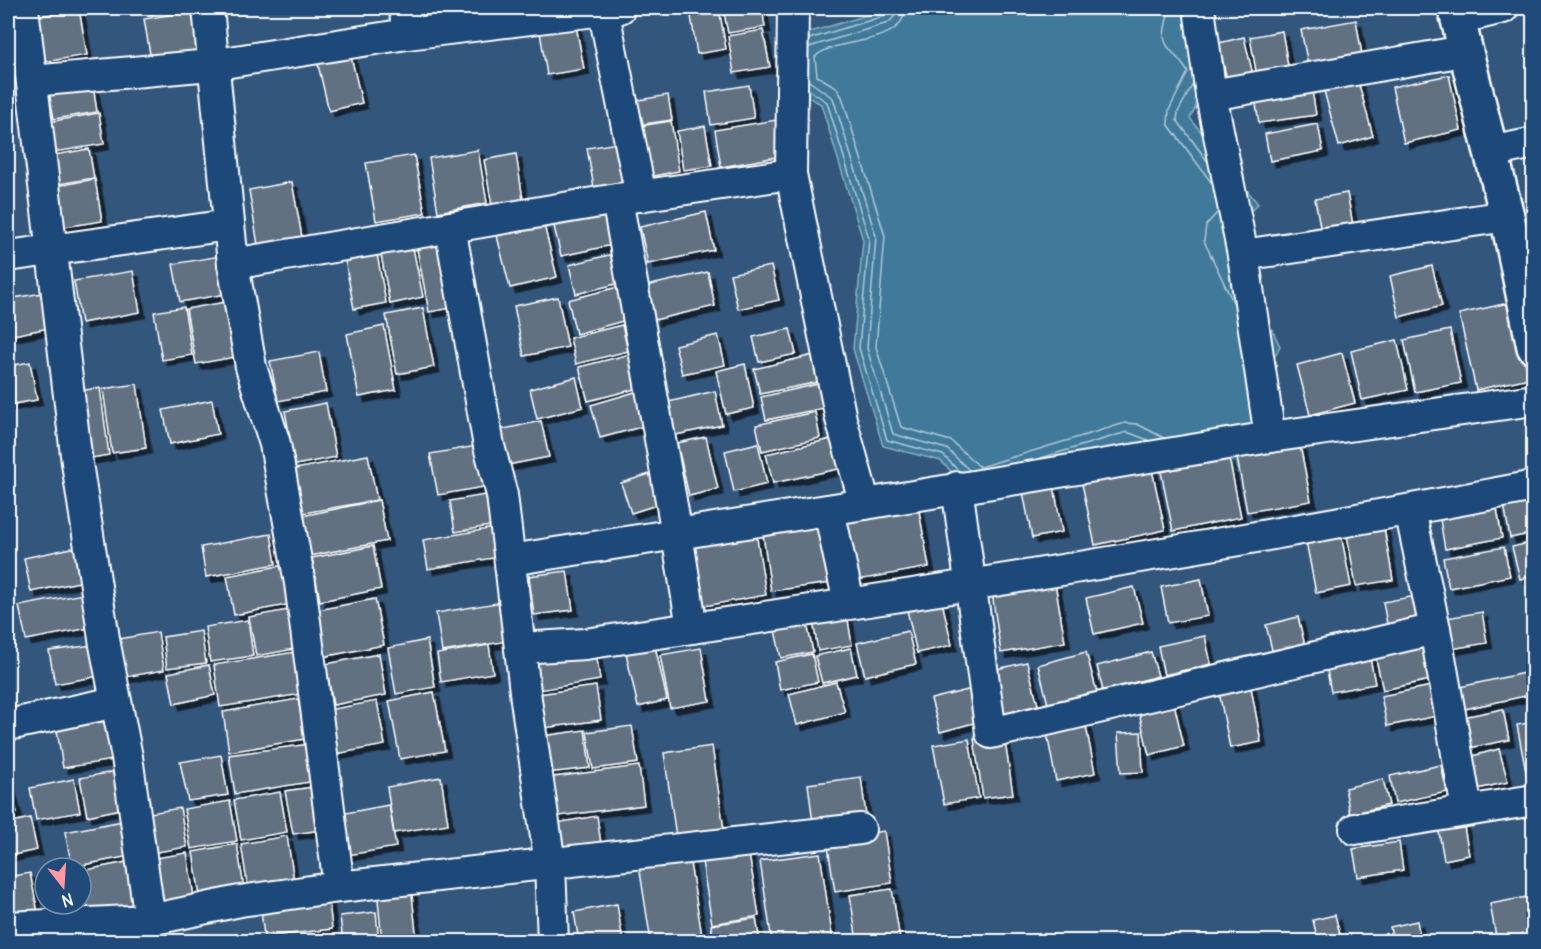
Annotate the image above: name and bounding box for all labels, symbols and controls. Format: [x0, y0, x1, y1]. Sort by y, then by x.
north arrow [33, 856, 93, 916]
text: N [59, 889, 76, 912]

